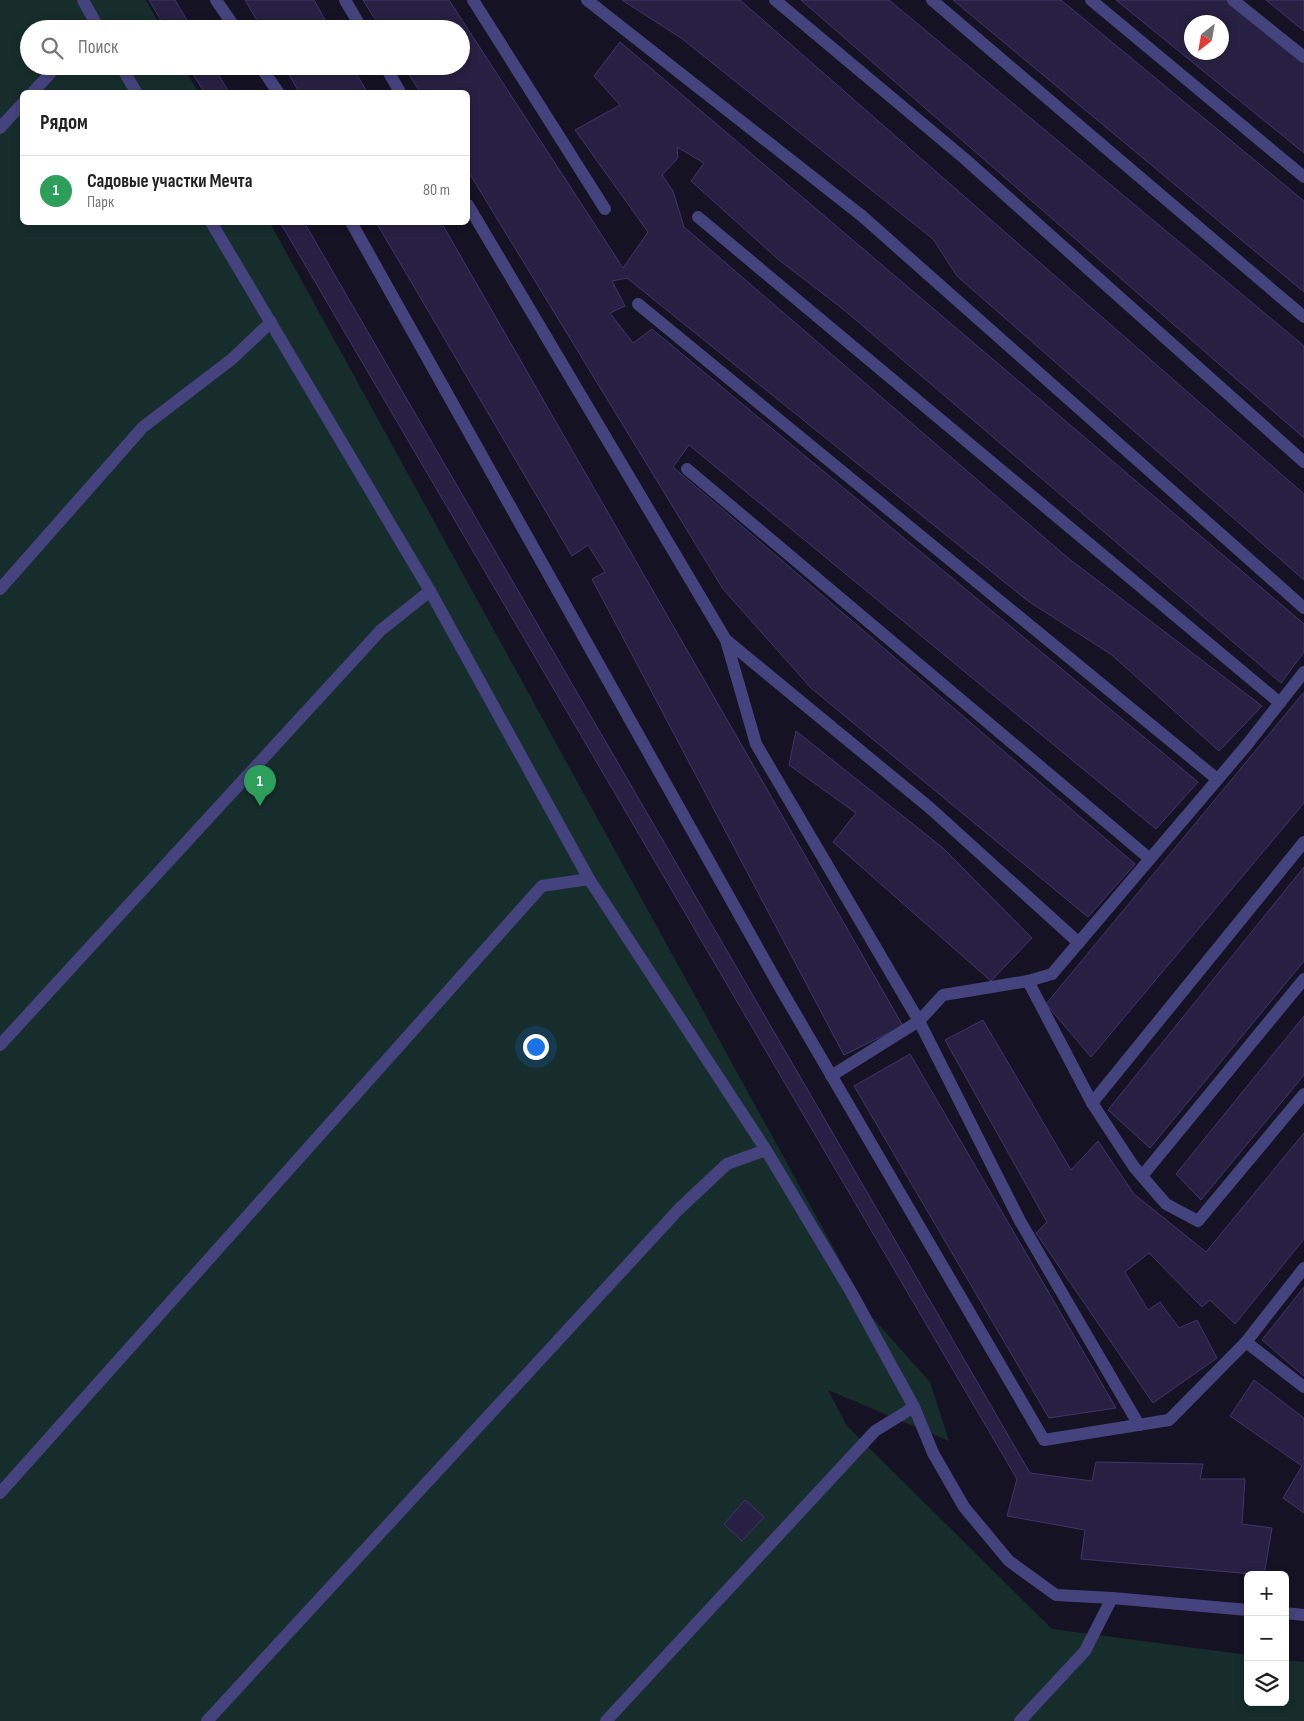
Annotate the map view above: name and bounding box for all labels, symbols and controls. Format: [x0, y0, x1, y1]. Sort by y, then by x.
north arrow [1184, 15, 1229, 60]
search box [20, 20, 470, 75]
icon: search [38, 34, 66, 62]
text: Поиск [78, 36, 118, 59]
text: Рядом [40, 110, 88, 135]
text: Садовые участки Мечта [87, 170, 253, 193]
text: 1 [53, 181, 59, 200]
text: 80 m [423, 181, 450, 200]
text: Парк [87, 193, 114, 212]
pin: 1 [244, 765, 276, 806]
your location [523, 1034, 549, 1060]
map controls [1244, 1571, 1289, 1706]
button: + [1244, 1571, 1289, 1616]
button: − [1244, 1616, 1289, 1661]
button: layers [1244, 1661, 1289, 1706]

